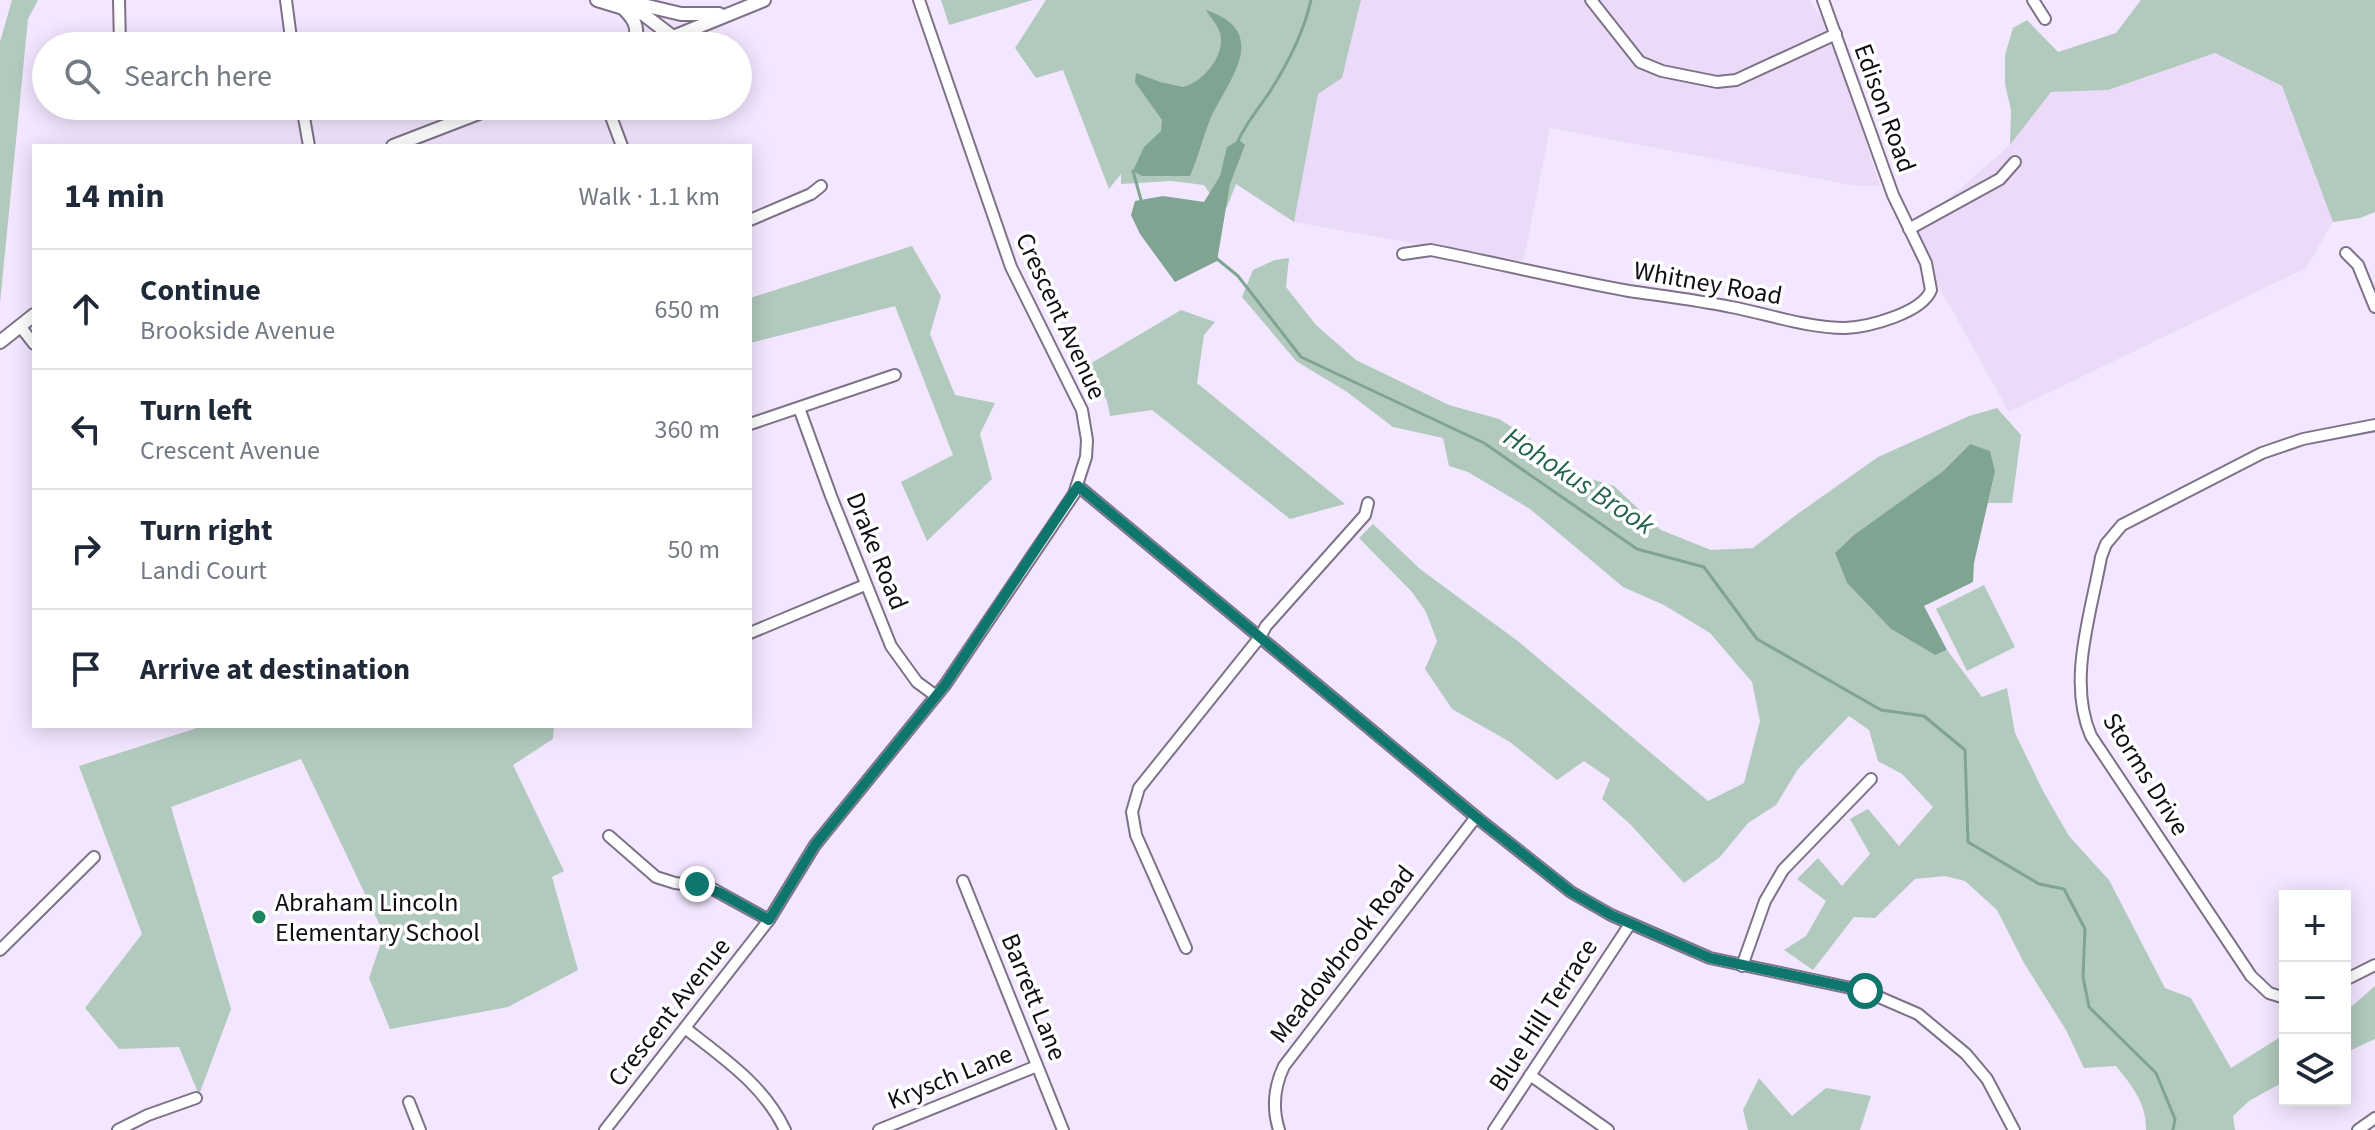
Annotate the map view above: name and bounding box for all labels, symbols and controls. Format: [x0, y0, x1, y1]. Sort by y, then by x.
search box [32, 32, 752, 120]
street label: Edison Road [1845, 38, 1925, 178]
icon: search [60, 54, 104, 98]
text: Search here [124, 55, 272, 98]
text: 14 min [64, 172, 165, 221]
text: Walk · 1.1 km [579, 178, 720, 215]
street label: Crescent Avenue [1006, 227, 1116, 405]
street label: Whitney Road [1631, 252, 1785, 314]
text: Continue [140, 269, 261, 312]
icon: ahead [64, 287, 108, 331]
text: 650 m [654, 291, 720, 328]
text: Brookside Avenue [140, 312, 335, 349]
text: Turn left [140, 389, 252, 432]
icon: left [64, 407, 108, 451]
text: 360 m [654, 411, 720, 448]
water label: Hohokus Brook [1496, 417, 1663, 545]
text: Crescent Avenue [140, 432, 320, 469]
street label: Drake Road [837, 487, 917, 615]
text: Turn right [140, 509, 272, 552]
icon: right [64, 527, 108, 571]
text: 50 m [667, 531, 720, 568]
text: Landi Court [140, 552, 267, 589]
icon: arrive [64, 647, 108, 691]
text: Arrive at destination [140, 648, 410, 691]
street label: Storms Drive [2094, 705, 2198, 843]
street label: Meadowbrook Road [1261, 857, 1423, 1051]
route end [679, 866, 715, 902]
place label: Abraham Lincoln Elementary School [275, 884, 480, 951]
map controls [2279, 890, 2351, 1106]
button: + [2279, 890, 2351, 962]
marker: Abraham Lincoln Elementary School [250, 908, 268, 926]
street label: Barrett Lane [992, 928, 1076, 1066]
street label: Crescent Avenue [599, 930, 739, 1094]
street label: Blue Hill Terrace [1480, 931, 1606, 1099]
button: − [2279, 962, 2351, 1034]
route start [1847, 973, 1883, 1009]
button: layers [2279, 1034, 2351, 1106]
street label: Krysch Lane [882, 1035, 1018, 1119]

